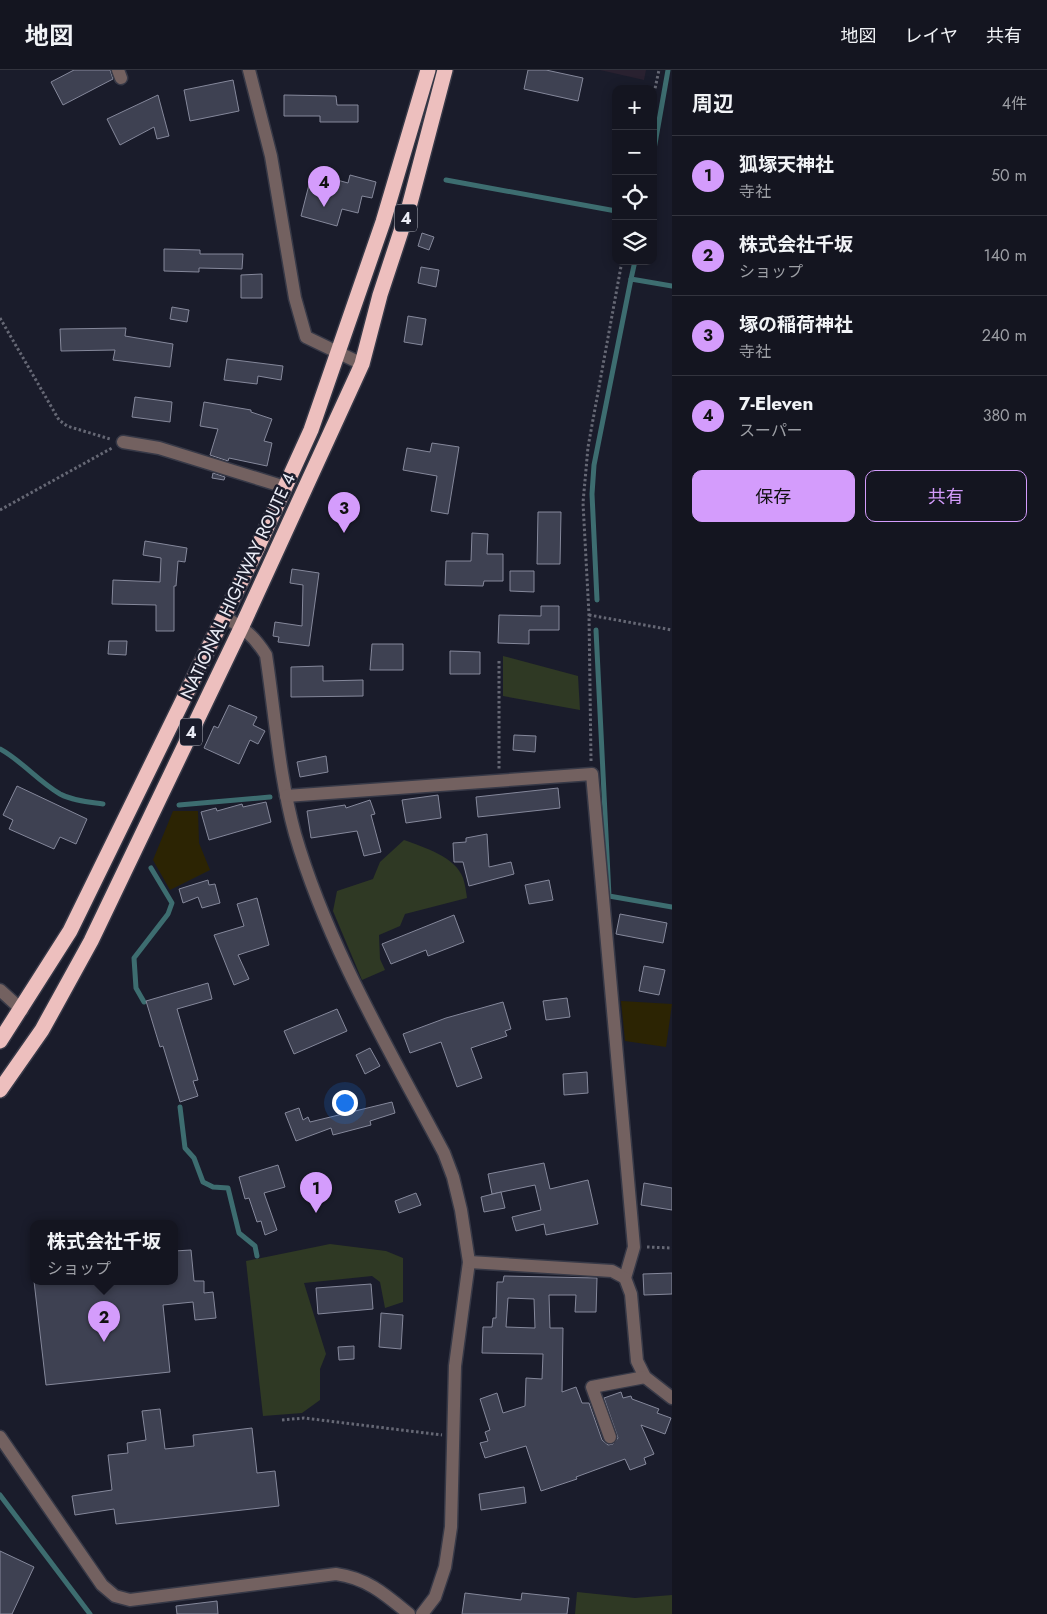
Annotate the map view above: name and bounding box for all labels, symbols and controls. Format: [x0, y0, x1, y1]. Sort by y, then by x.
text: 地図 [25, 18, 73, 53]
text: 地図 [841, 23, 877, 49]
text: レイヤ [905, 23, 958, 49]
text: 共有 [986, 23, 1022, 49]
map controls [612, 85, 657, 265]
button: + [612, 85, 657, 130]
text: 周辺 [692, 89, 734, 119]
text: 4件 [1002, 92, 1027, 115]
button: − [612, 130, 657, 175]
text: 狐塚天神社 [739, 151, 834, 178]
text: 1 [704, 164, 712, 187]
text: 50 m [991, 164, 1027, 187]
pin: 4 [308, 166, 340, 207]
button: locate [612, 175, 657, 220]
text: 寺社 [739, 180, 771, 203]
road number: 4 [395, 204, 417, 232]
button: layers [612, 220, 657, 265]
text: 株式会社千坂 [739, 231, 853, 258]
text: 2 [703, 244, 713, 267]
text: 140 m [984, 244, 1027, 267]
text: ショップ [739, 260, 803, 283]
text: 塚の稲荷神社 [739, 311, 853, 338]
text: 3 [703, 324, 713, 347]
text: 240 m [982, 324, 1027, 347]
text: 寺社 [739, 340, 771, 363]
text: 7-Eleven [739, 390, 813, 417]
text: 4 [702, 404, 714, 427]
text: 380 m [983, 404, 1027, 427]
text: スーパー [739, 419, 803, 442]
street label: NATIONAL HIGHWAY ROUTE 4 [174, 469, 302, 703]
button: 保存 [692, 470, 855, 522]
button: 共有 [865, 470, 1027, 522]
pin: 3 [328, 492, 360, 533]
road number: 4 [180, 719, 202, 746]
your location [332, 1090, 358, 1116]
pin: 1 [300, 1172, 332, 1213]
popup [30, 1220, 178, 1285]
text: 株式会社千坂 [47, 1228, 161, 1255]
text: ショップ [47, 1257, 111, 1280]
pin: 2 [88, 1301, 120, 1342]

